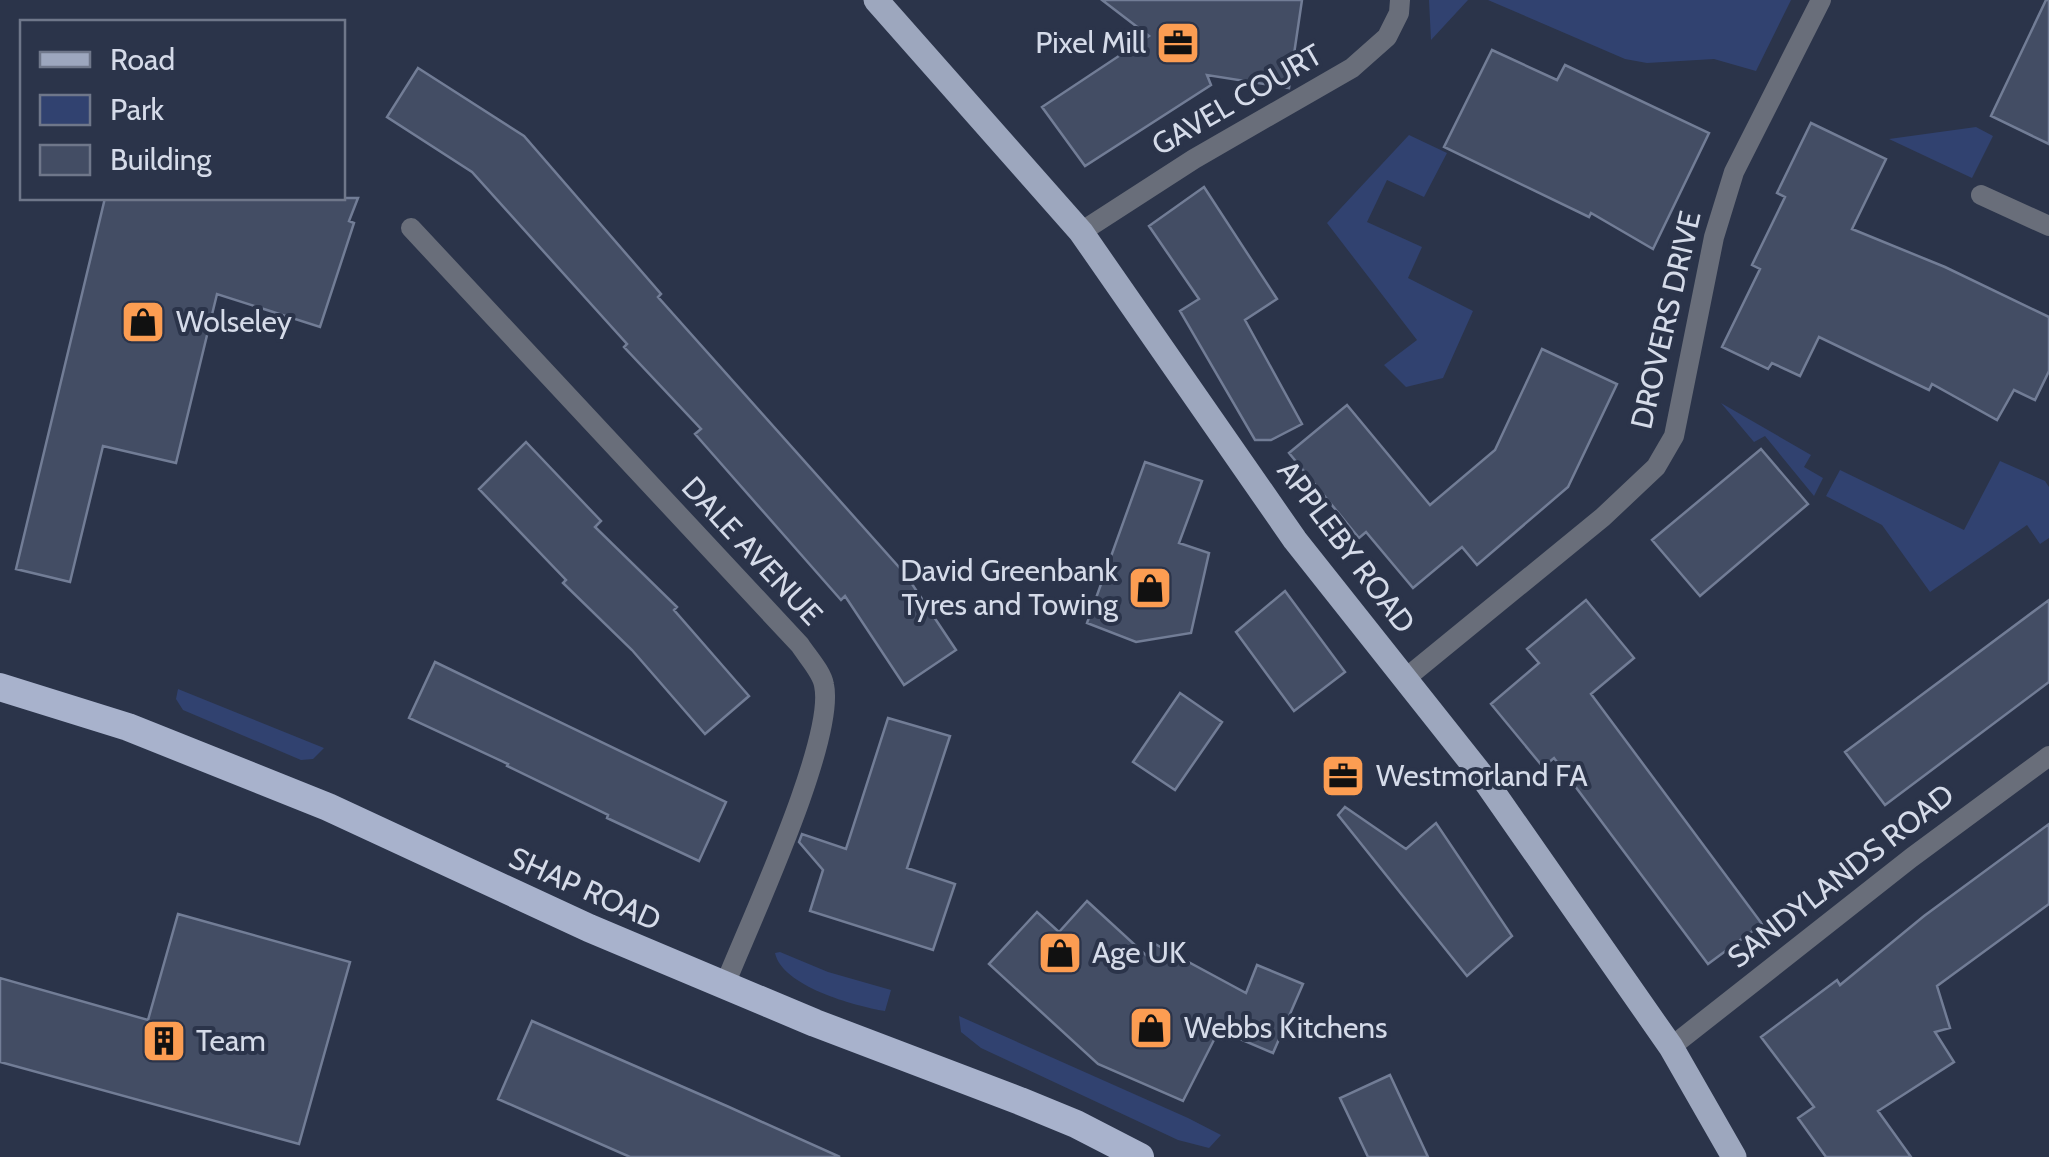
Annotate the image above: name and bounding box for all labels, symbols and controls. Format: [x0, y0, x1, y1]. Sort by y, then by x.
legend [20, 20, 345, 200]
office icon: Pixel Mill [1155, 20, 1201, 66]
place label: Pixel Mill [1035, 24, 1146, 61]
street label: GAVEL COURT [1145, 36, 1328, 163]
text: Road [110, 41, 175, 78]
text: Park [110, 91, 165, 128]
text: Building [110, 141, 213, 178]
street label: DROVERS DRIVE [1622, 207, 1709, 432]
shop icon: Wolseley [120, 299, 166, 345]
place label: Wolseley [176, 303, 292, 340]
street label: APPLEBY ROAD [1269, 453, 1423, 640]
street label: DALE AVENUE [674, 469, 831, 633]
place label: David Greenbank Tyres and Towing [900, 552, 1119, 623]
shop icon: David Greenbank Tyres and Towing [1127, 565, 1173, 611]
office icon: Westmorland FA [1320, 753, 1366, 799]
place label: Westmorland FA [1376, 757, 1588, 794]
street label: SANDYLANDS ROAD [1720, 776, 1961, 975]
street label: SHAP ROAD [504, 839, 667, 938]
shop icon: Age UK [1037, 930, 1083, 976]
place label: Age UK [1092, 934, 1186, 971]
shop icon: Webbs Kitchens [1128, 1005, 1174, 1051]
place label: Webbs Kitchens [1184, 1009, 1388, 1046]
building icon: Team [141, 1018, 187, 1064]
place label: Team [196, 1022, 266, 1059]

